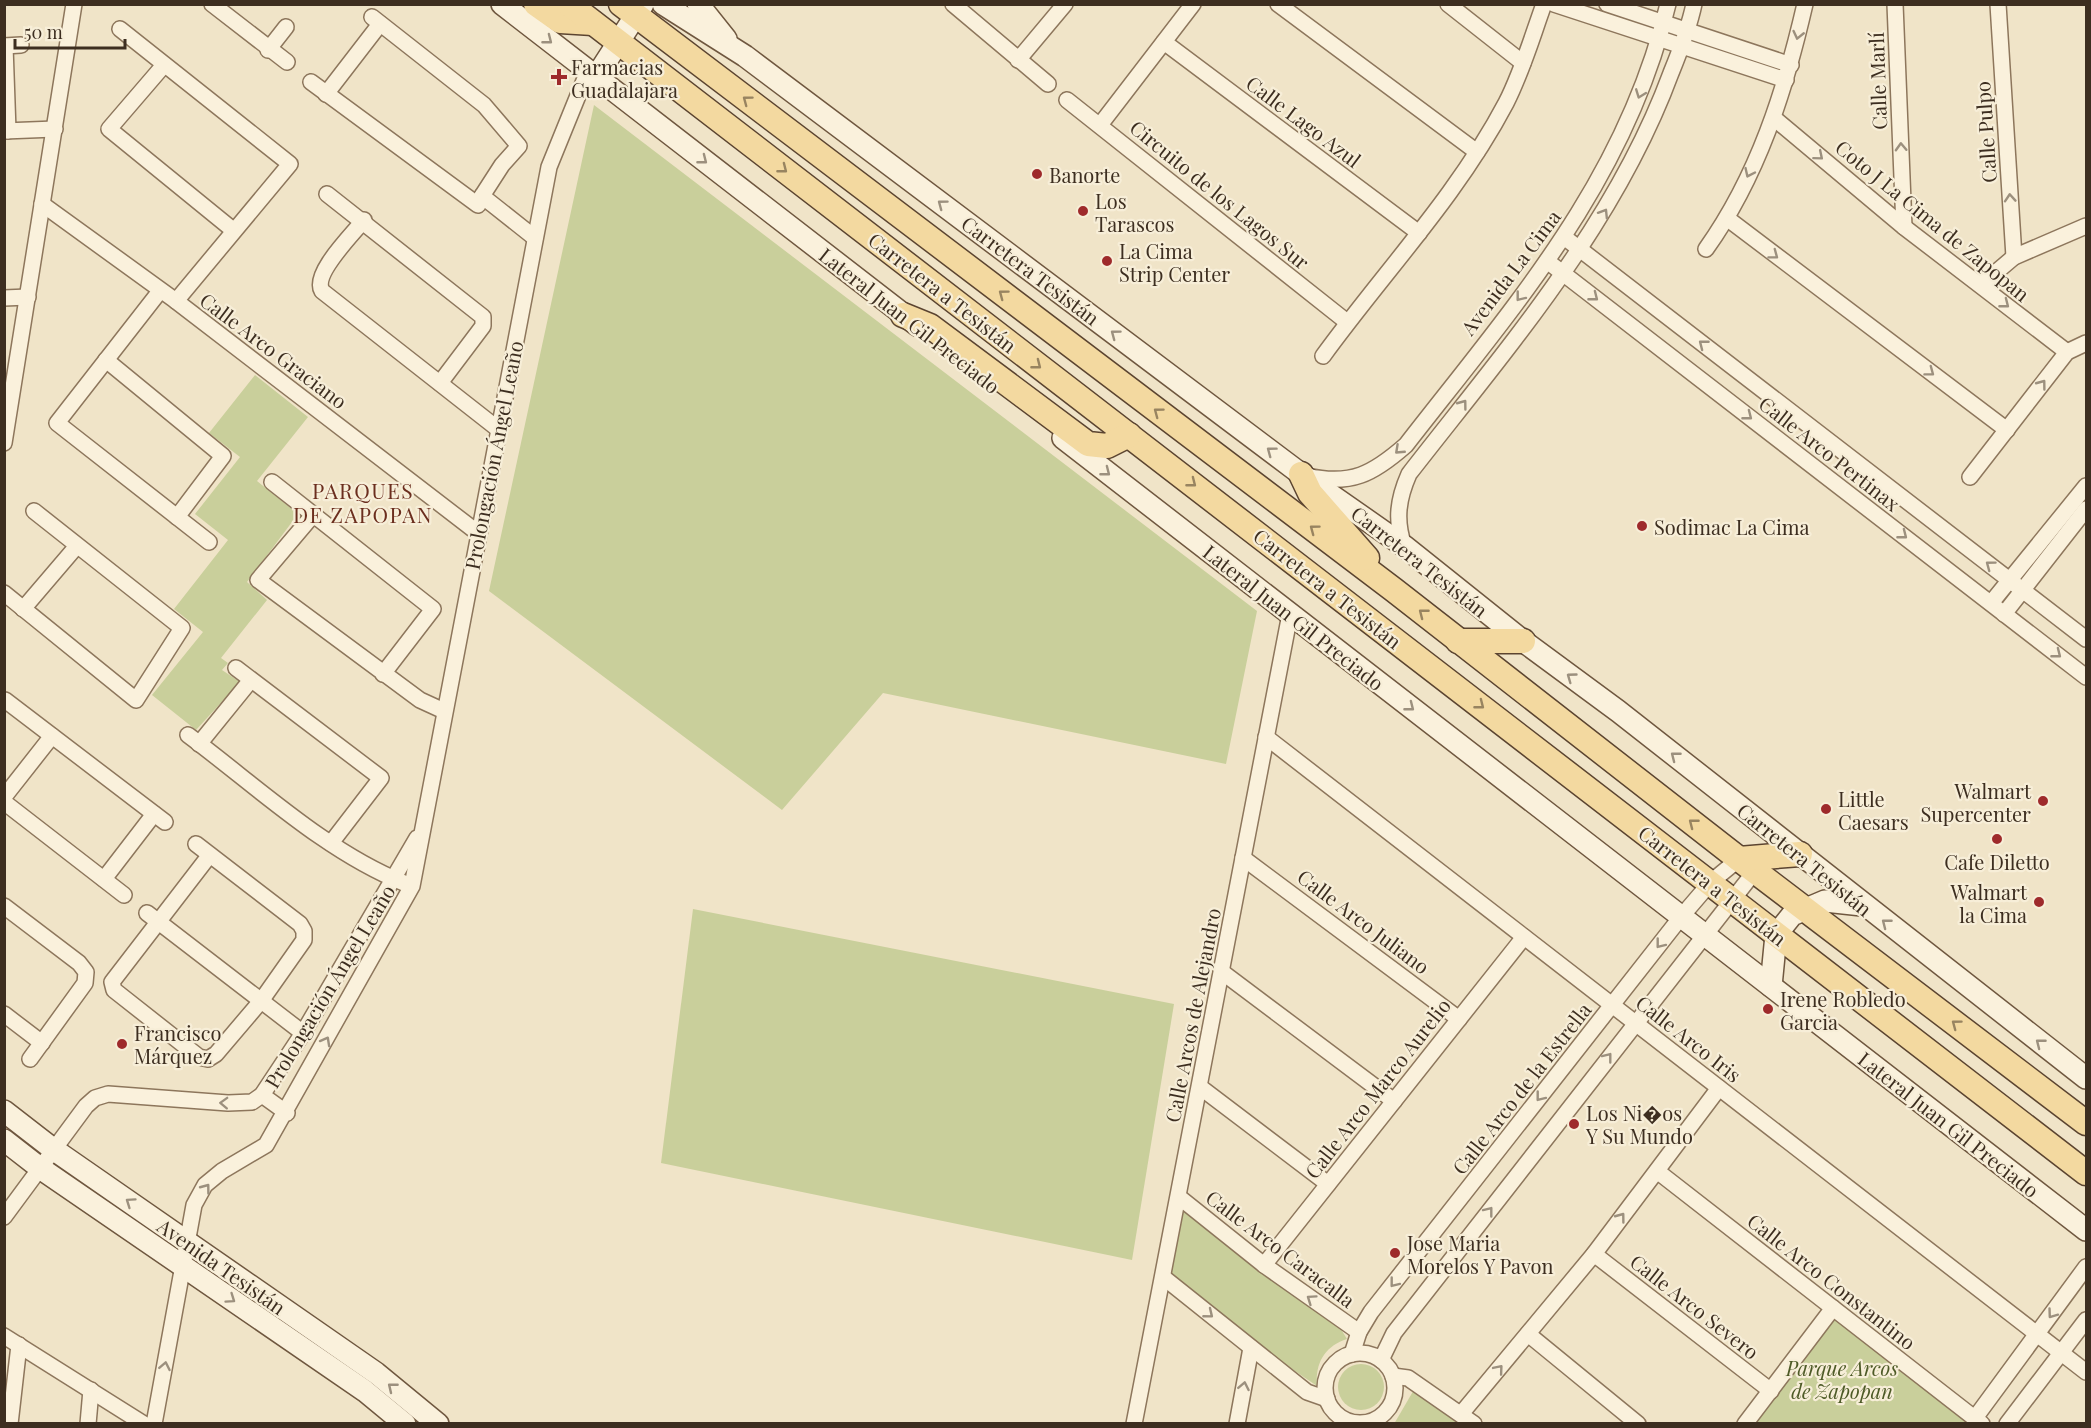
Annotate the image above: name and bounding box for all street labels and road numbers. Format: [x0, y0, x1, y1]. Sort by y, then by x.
street label: Calle Marlí [1862, 32, 1892, 130]
street label: Calle Lago Azul [1241, 69, 1367, 173]
street label: Calle Pulpo [1968, 80, 2002, 184]
street label: Circuito de los Lagos Sur [1125, 113, 1315, 275]
street label: Coto J La Cima de Zapopan [1830, 133, 2036, 307]
street label: Avenida La Cima [1453, 204, 1566, 341]
street label: Carretera Tesistán [957, 209, 1105, 331]
street label: Carretera a Tesistán [864, 226, 1023, 358]
street label: Lateral Juan Gil Preciado [814, 241, 1006, 399]
street label: Calle Arco Graciano [195, 286, 353, 414]
street label: Prolongación Ángel Leaño [458, 338, 528, 572]
street label: Calle Arco Pertinax [1754, 389, 1907, 517]
street label: Carretera Tesistán [1346, 499, 1494, 623]
street label: Carretera a Tesistán [1249, 522, 1408, 654]
street label: Lateral Juan Gil Preciado [1198, 538, 1390, 696]
street label: Carretera Tesistán [1732, 796, 1878, 922]
street label: Carretera a Tesistán [1634, 819, 1793, 951]
street label: Calle Arco Juliano [1293, 863, 1435, 979]
street label: Prolongación Ángel Leaño [258, 879, 400, 1093]
street label: Calle Arcos de Alejandro [1158, 906, 1226, 1124]
street label: Calle Arco Iris [1631, 988, 1747, 1088]
street label: Calle Arco Marco Aurelio [1298, 992, 1456, 1184]
street label: Calle Arco de la Estrella [1445, 997, 1597, 1179]
street label: Lateral Juan Gil Preciado [1853, 1045, 2045, 1203]
street label: Calle Arco Caracalla [1201, 1183, 1361, 1313]
street label: Calle Arco Constantino [1742, 1207, 1922, 1355]
street label: Avenida Tesistán [152, 1211, 291, 1320]
street label: Calle Arco Severo [1625, 1247, 1765, 1365]

